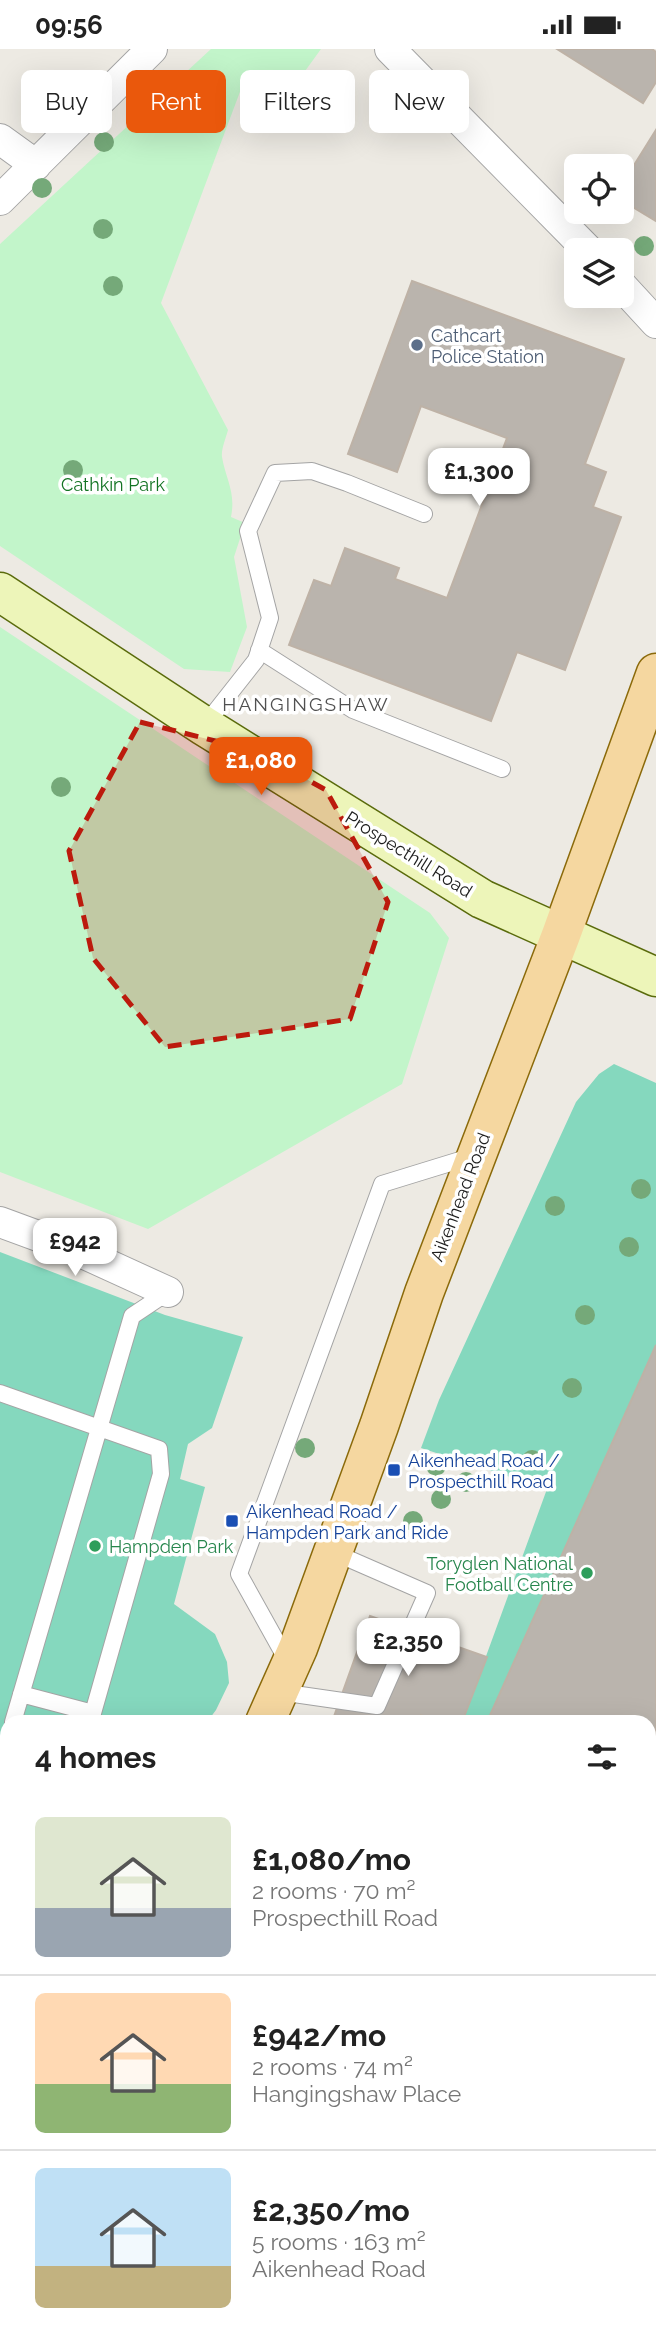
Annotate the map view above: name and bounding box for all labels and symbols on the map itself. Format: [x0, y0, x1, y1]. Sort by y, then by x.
place label: Cathcart Police Station [431, 325, 544, 367]
marker: Cathcart Police Station [409, 337, 425, 353]
pin: £1,300 [422, 449, 536, 508]
park label: Cathkin Park [61, 474, 165, 495]
district label: HANGINGSHAW [222, 693, 390, 715]
pin: £1,080 [204, 737, 318, 797]
street label: Prospecthill Road [342, 807, 476, 901]
street label: Aikenhead Road [426, 1130, 494, 1264]
pin: £942 [34, 1219, 116, 1278]
place label: Aikenhead Road / Prospecthill Road [408, 1450, 560, 1492]
marker: Aikenhead Road / Prospecthill Road [386, 1462, 402, 1478]
place label: Aikenhead Road / Hampden Park and Ride [246, 1501, 449, 1543]
marker: Aikenhead Road / Hampden Park and Ride [224, 1513, 240, 1529]
place label: Hampden Park [109, 1536, 234, 1557]
marker: Hampden Park [87, 1538, 103, 1554]
place label: Toryglen National Football Centre [426, 1553, 573, 1595]
marker: Toryglen National Football Centre [579, 1565, 595, 1581]
pin: £2,350 [351, 1619, 465, 1678]

